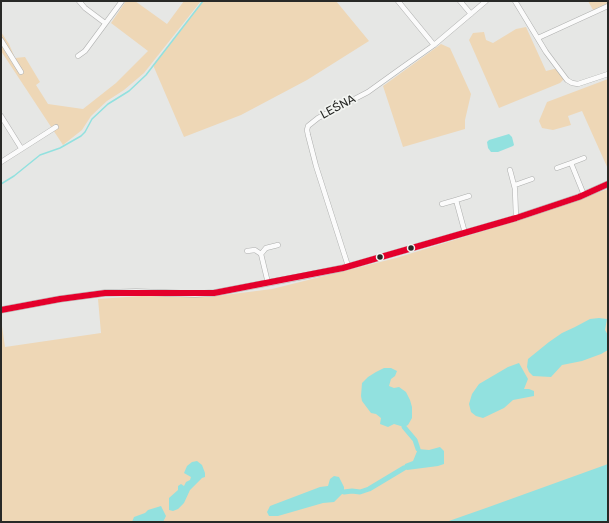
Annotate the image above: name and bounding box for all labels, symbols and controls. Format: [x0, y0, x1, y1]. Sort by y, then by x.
street label: LEŚNA [318, 92, 358, 122]
unlabelled marker [406, 243, 416, 253]
unlabelled marker [375, 252, 385, 262]

